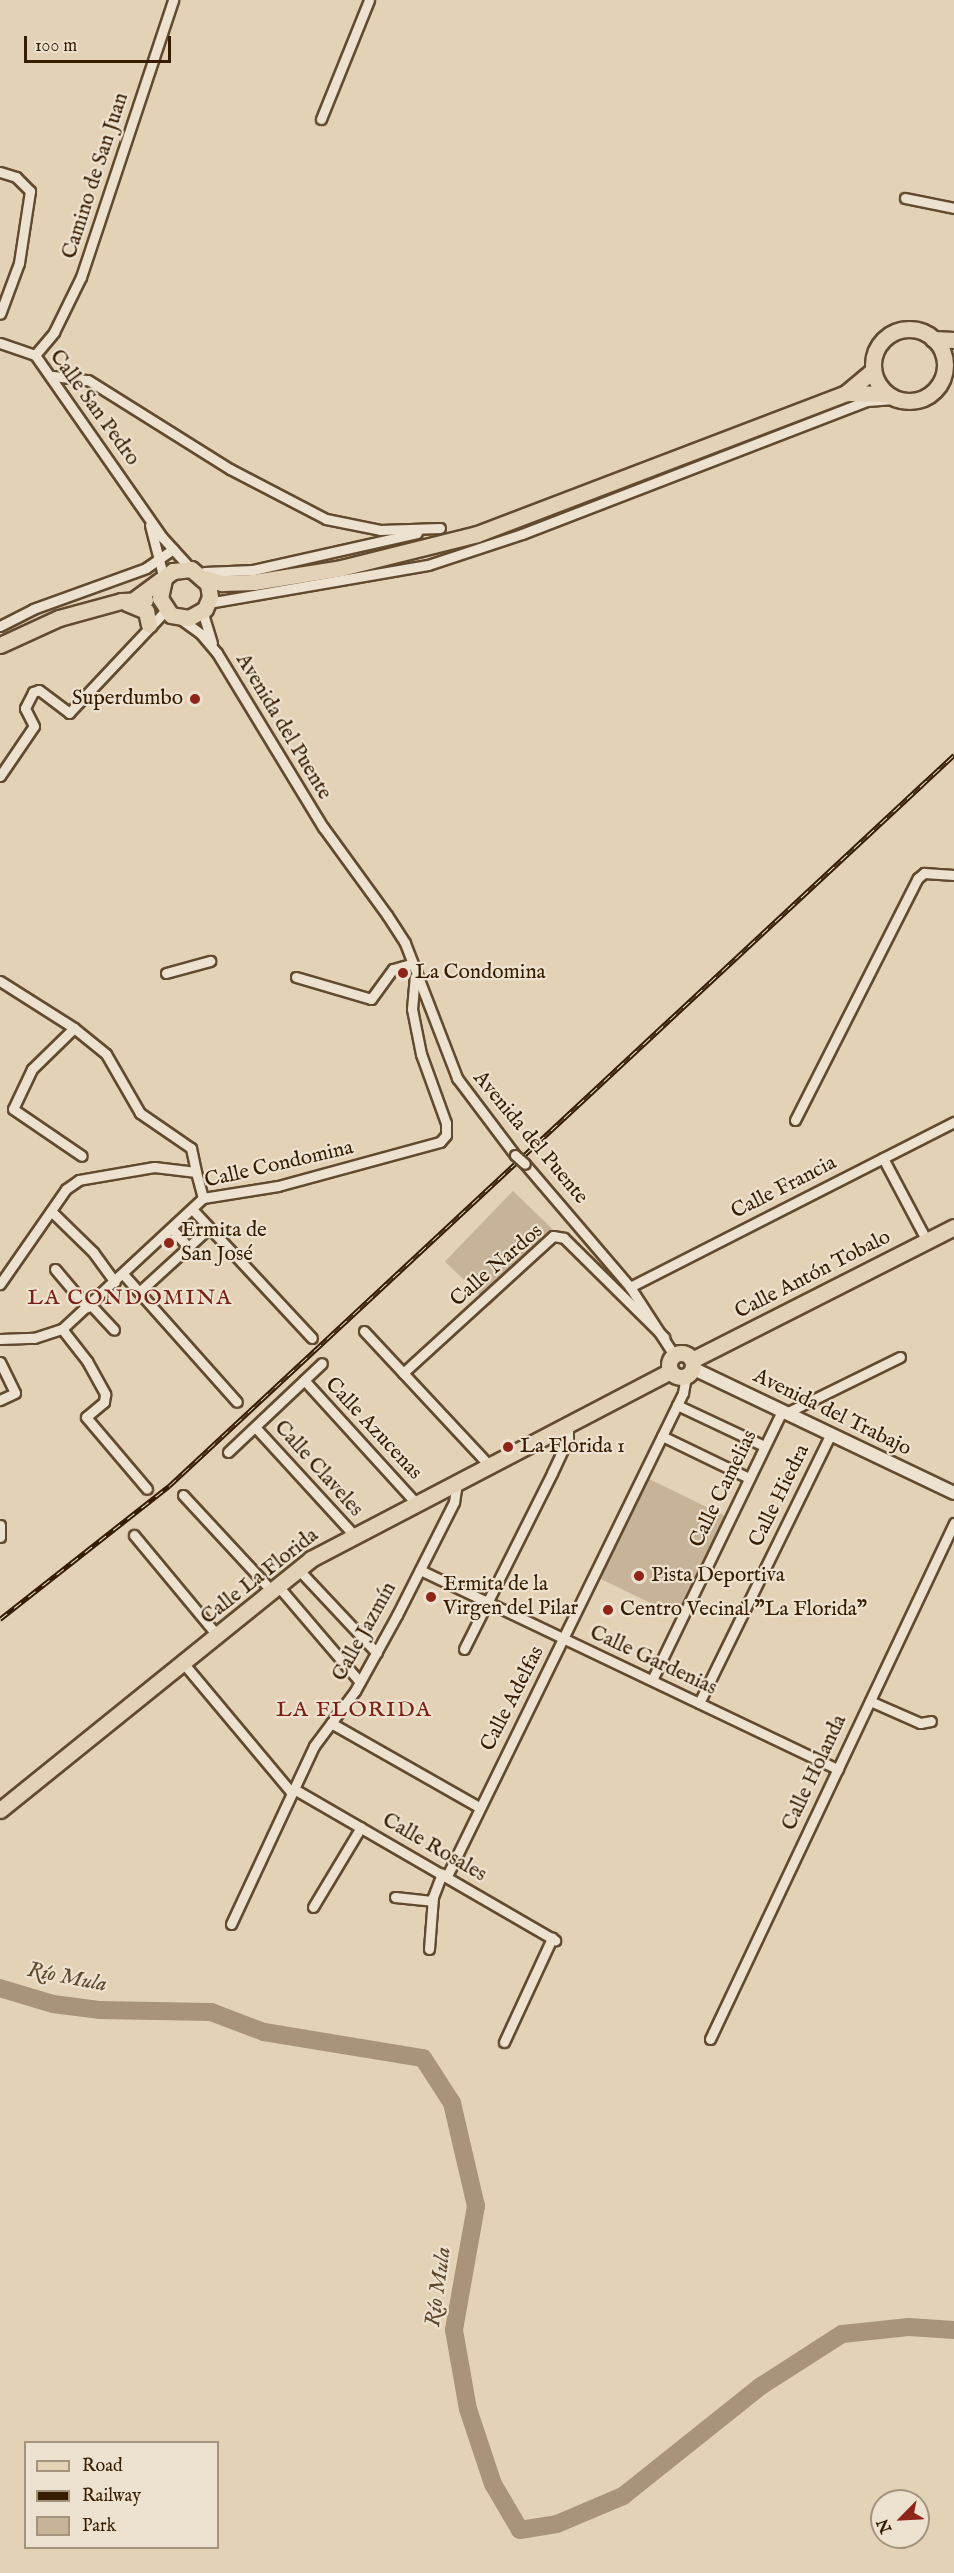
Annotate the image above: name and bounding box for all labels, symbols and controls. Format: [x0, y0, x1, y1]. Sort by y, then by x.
scale bar [27, 24, 174, 62]
text: 100 m [35, 35, 77, 58]
street label: Camino de San Juan [57, 90, 135, 262]
street label: Calle San Pedro [44, 345, 144, 471]
street label: Avenida del Puente [229, 649, 337, 805]
place label: Superdumbo [72, 686, 183, 712]
marker: Superdumbo [188, 692, 202, 706]
place label: La Condomina [415, 960, 546, 986]
marker: La Condomina [396, 966, 410, 980]
street label: Avenida del Puente [467, 1066, 593, 1210]
street label: Calle Condomina [202, 1136, 356, 1194]
street label: Calle Francia [727, 1151, 841, 1225]
place label: Ermita de San José [181, 1218, 267, 1268]
street label: Calle Nardos [446, 1219, 548, 1313]
street label: Calle Antón Tobalo [731, 1225, 895, 1325]
marker: Ermita de San José [162, 1236, 176, 1250]
district label: LA CONDOMINA [27, 1286, 233, 1312]
street label: Avenida del Trabajo [749, 1364, 915, 1462]
street label: Calle Azucenas [319, 1373, 427, 1485]
street label: Calle Claveles [268, 1416, 368, 1522]
street label: Calle Camelias [685, 1426, 763, 1552]
place label: La Florida 1 [520, 1434, 625, 1460]
marker: La Florida 1 [501, 1440, 515, 1454]
street label: Calle Hiedra [744, 1441, 816, 1551]
street label: Calle La Florida [196, 1523, 324, 1631]
place label: Pista Deportiva [651, 1563, 785, 1589]
marker: Pista Deportiva [632, 1569, 646, 1583]
place label: Ermita de la Virgen del Pilar [443, 1572, 578, 1622]
street label: Calle Jazmín [327, 1578, 403, 1686]
marker: Ermita de la Virgen del Pilar [424, 1590, 438, 1604]
place label: Centro Vecinal "La Florida" [620, 1597, 867, 1623]
marker: Centro Vecinal "La Florida" [601, 1603, 615, 1617]
street label: Calle Gardenias [585, 1621, 721, 1701]
street label: Calle Adelfas [476, 1642, 550, 1756]
district label: LA FLORIDA [276, 1698, 432, 1724]
street label: Calle Holanda [777, 1711, 853, 1835]
street label: Calle Rosales [377, 1808, 491, 1888]
water label: Río Mula [25, 1957, 109, 1999]
water label: Río Mula [420, 2245, 458, 2329]
legend [24, 2441, 219, 2549]
text: Road [82, 2455, 123, 2478]
text: Railway [82, 2485, 141, 2508]
north arrow [870, 2489, 930, 2549]
text: Park [82, 2515, 116, 2538]
text: N [873, 2515, 897, 2536]

